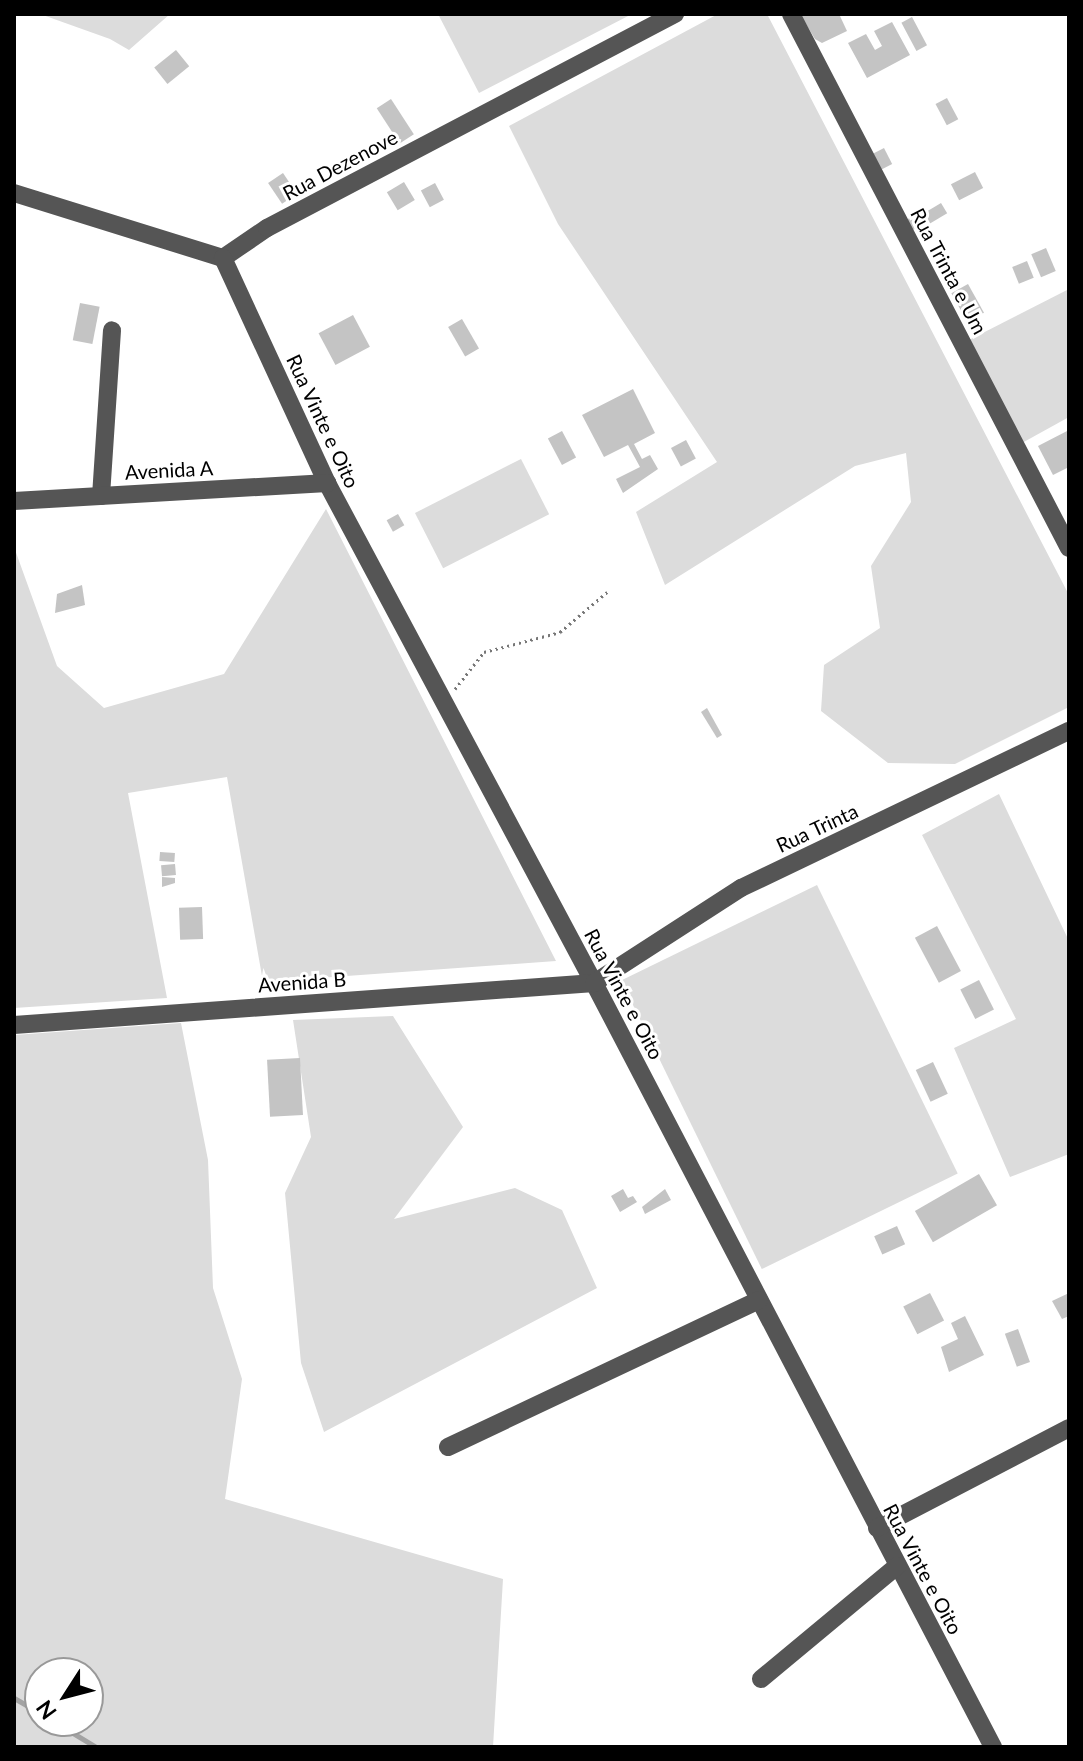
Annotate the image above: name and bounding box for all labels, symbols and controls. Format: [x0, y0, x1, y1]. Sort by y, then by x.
street label: Rua Dezenove [279, 125, 401, 205]
street label: Rua Trinta e Um [906, 204, 992, 338]
street label: Rua Vinte e Oito [281, 350, 365, 492]
street label: Avenida A [124, 456, 214, 484]
street label: Rua Trinta [772, 798, 862, 858]
street label: Rua Vinte e Oito [579, 924, 669, 1064]
street label: Avenida B [257, 967, 347, 997]
street label: Rua Vinte e Oito [878, 1499, 968, 1639]
north arrow [24, 1657, 104, 1737]
text: N [30, 1695, 62, 1725]

